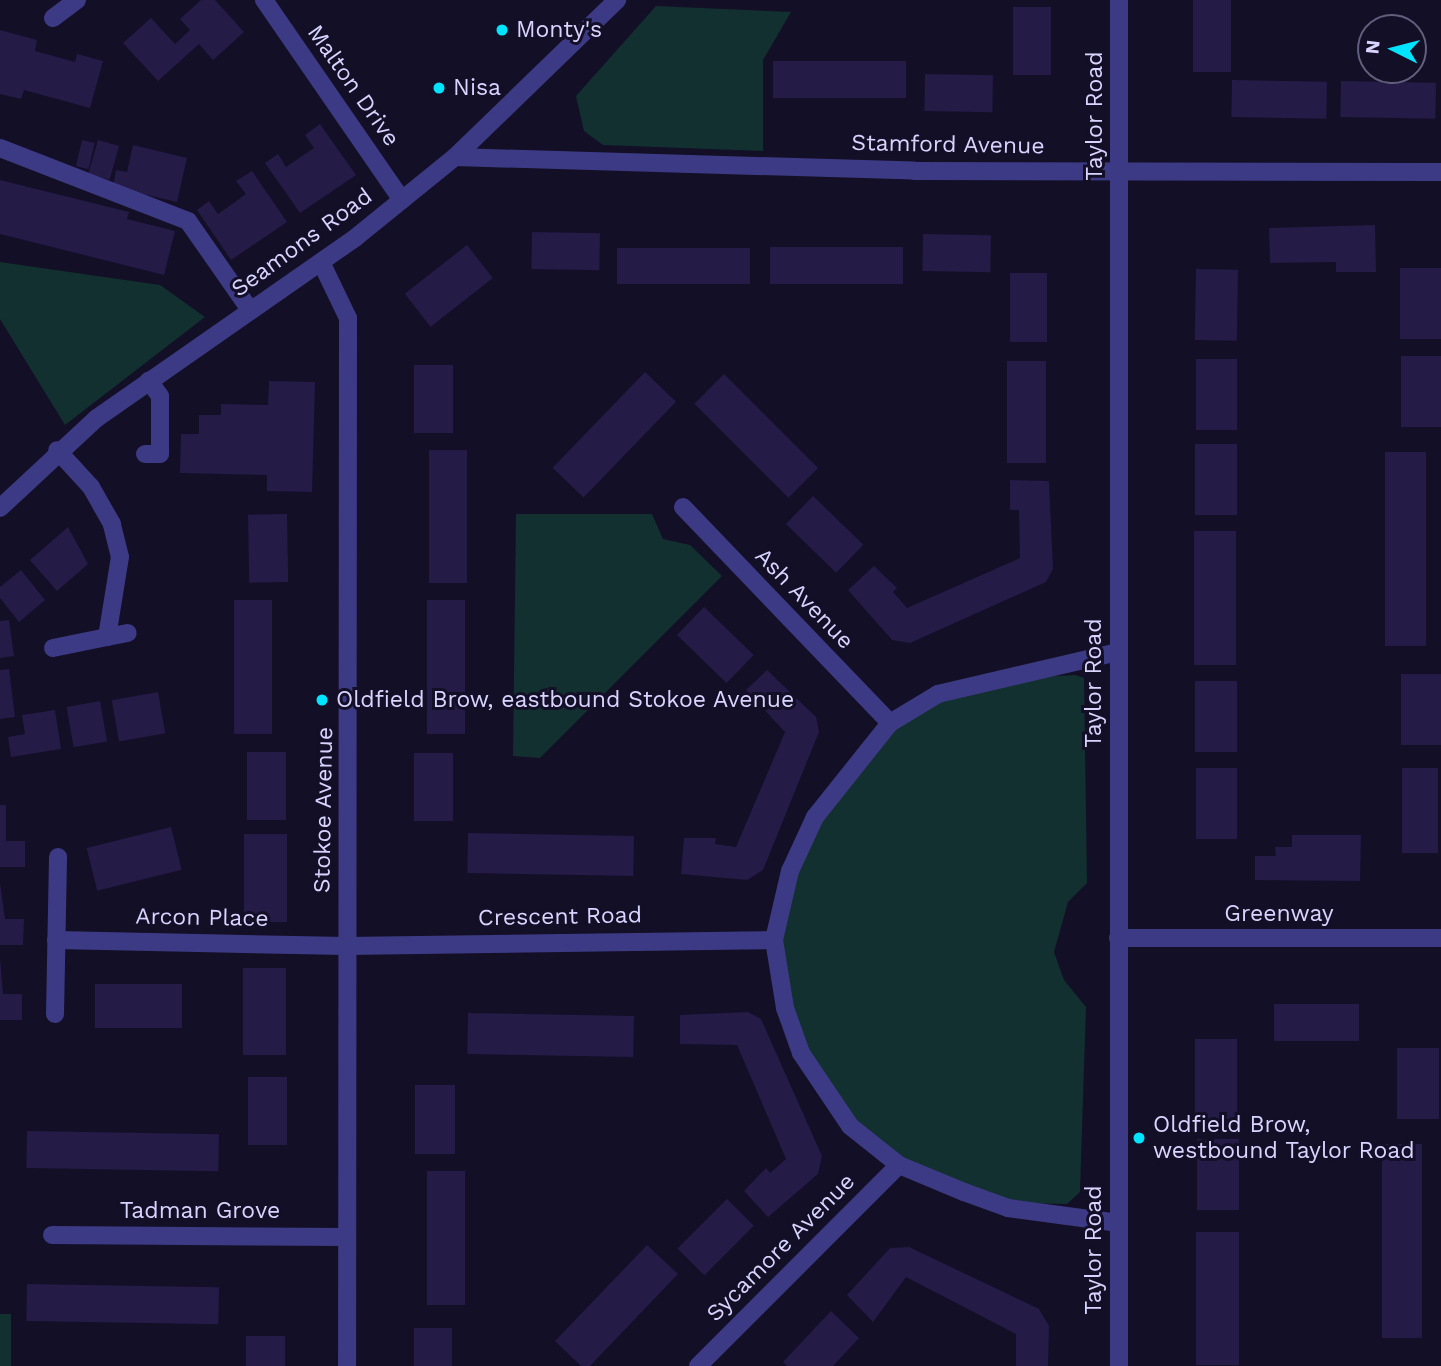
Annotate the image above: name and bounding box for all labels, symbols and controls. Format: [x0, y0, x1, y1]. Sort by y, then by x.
north arrow [1357, 14, 1427, 84]
place label: Monty's [516, 16, 602, 44]
street label: Malton Drive [301, 20, 405, 152]
marker: Monty's [494, 22, 510, 38]
text: N [1360, 39, 1385, 55]
street label: Taylor Road [1081, 51, 1109, 181]
place label: Nisa [453, 74, 501, 102]
marker: Nisa [431, 80, 447, 96]
street label: Stamford Avenue [851, 130, 1045, 160]
street label: Seamons Road [226, 183, 378, 303]
street label: Ash Avenue [749, 542, 859, 656]
street label: Taylor Road [1080, 618, 1108, 748]
place label: Oldfield Brow, eastbound Stokoe Avenue [336, 686, 795, 714]
marker: Oldfield Brow, eastbound Stokoe Avenue [314, 692, 330, 708]
street label: Stokoe Avenue [309, 726, 339, 894]
street label: Greenway [1224, 900, 1334, 928]
street label: Crescent Road [478, 902, 642, 932]
street label: Arcon Place [135, 903, 269, 933]
place label: Oldfield Brow, westbound Taylor Road [1153, 1111, 1416, 1165]
marker: Oldfield Brow, westbound Taylor Road [1131, 1130, 1147, 1146]
street label: Sycamore Avenue [701, 1168, 861, 1328]
street label: Taylor Road [1080, 1185, 1108, 1315]
street label: Tadman Grove [120, 1197, 280, 1225]

